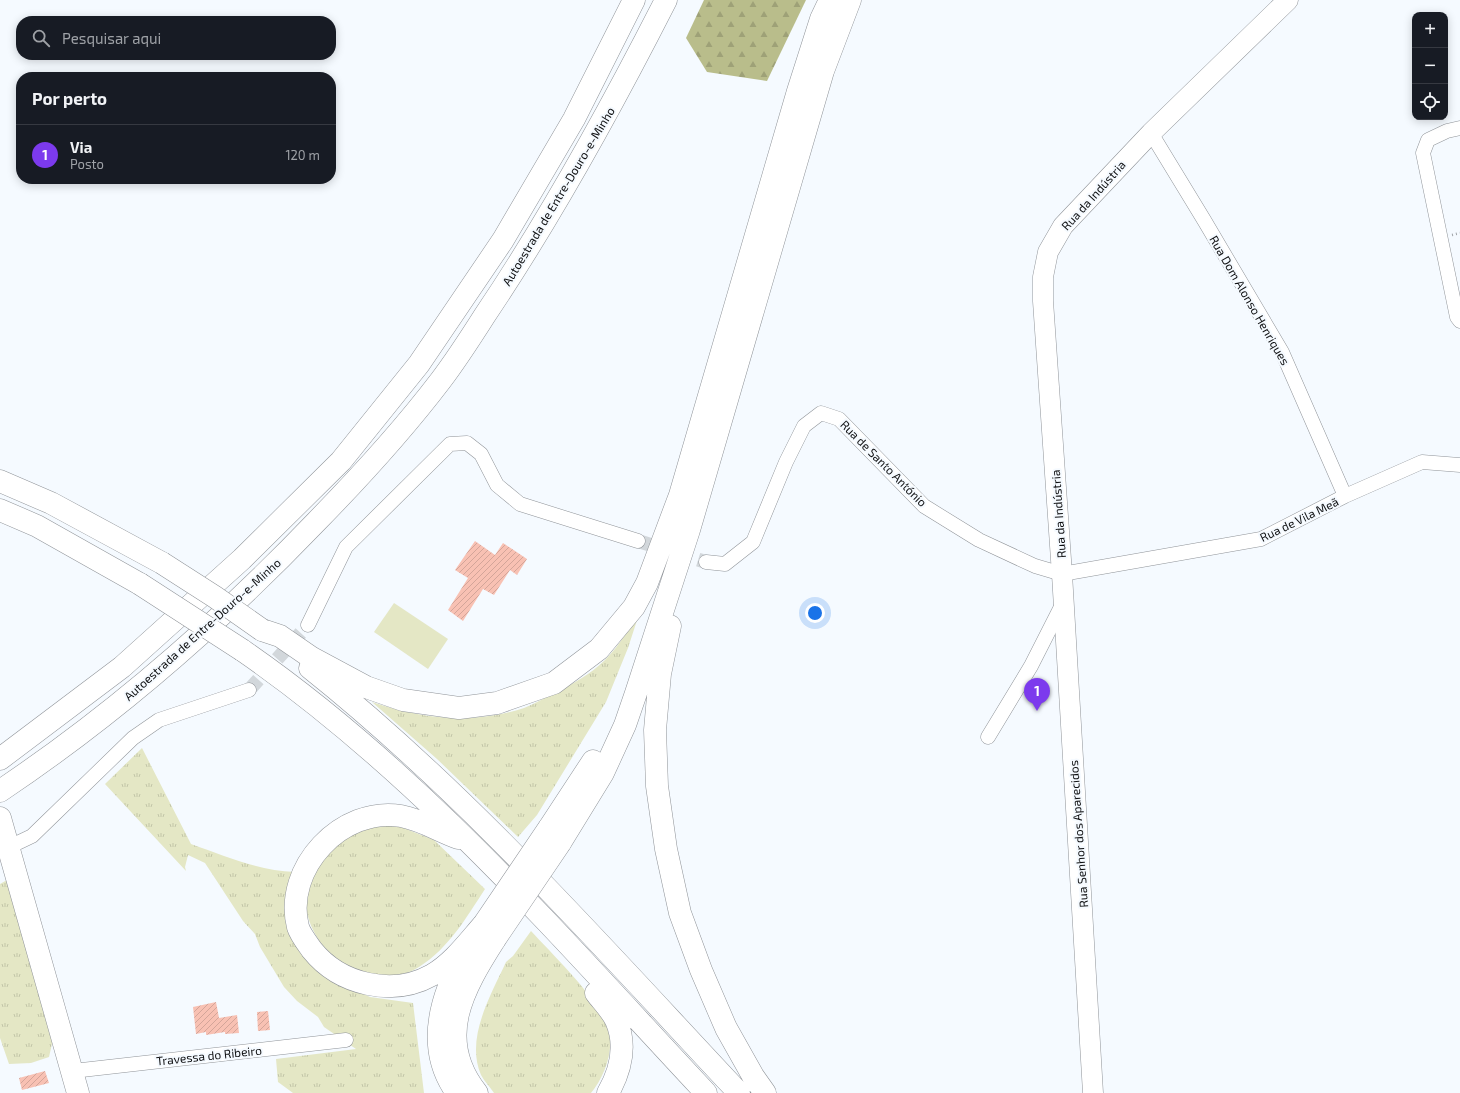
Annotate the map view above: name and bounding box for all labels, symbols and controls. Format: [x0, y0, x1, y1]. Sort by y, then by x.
map controls [1412, 12, 1448, 120]
button: + [1412, 12, 1448, 48]
search box [16, 16, 336, 60]
icon: search [30, 27, 52, 49]
text: Pesquisar aqui [62, 29, 161, 47]
button: − [1412, 48, 1448, 84]
button: locate [1412, 84, 1448, 120]
text: Por perto [32, 88, 107, 108]
street label: Autoestrada de Entre-Douro-e-Minho [499, 104, 617, 288]
text: Via [70, 138, 92, 156]
text: 1 [42, 147, 48, 163]
text: 120 m [285, 147, 320, 163]
text: Posto [70, 156, 104, 172]
street label: Rua da Indústria [1058, 157, 1128, 233]
street label: Rua Dom Alonso Henriques [1207, 233, 1293, 367]
street label: Rua de Santo António [838, 417, 930, 509]
street label: Rua da Indústria [1048, 469, 1068, 559]
street label: Rua de Vila Meã [1257, 494, 1341, 544]
street label: Autoestrada de Entre-Douro-e-Minho [121, 555, 283, 703]
your location [805, 603, 825, 623]
pin: 1 [1024, 678, 1050, 711]
street label: Rua Senhor dos Aparecidos [1066, 760, 1090, 908]
street label: Travessa do Ribeiro [156, 1042, 263, 1067]

